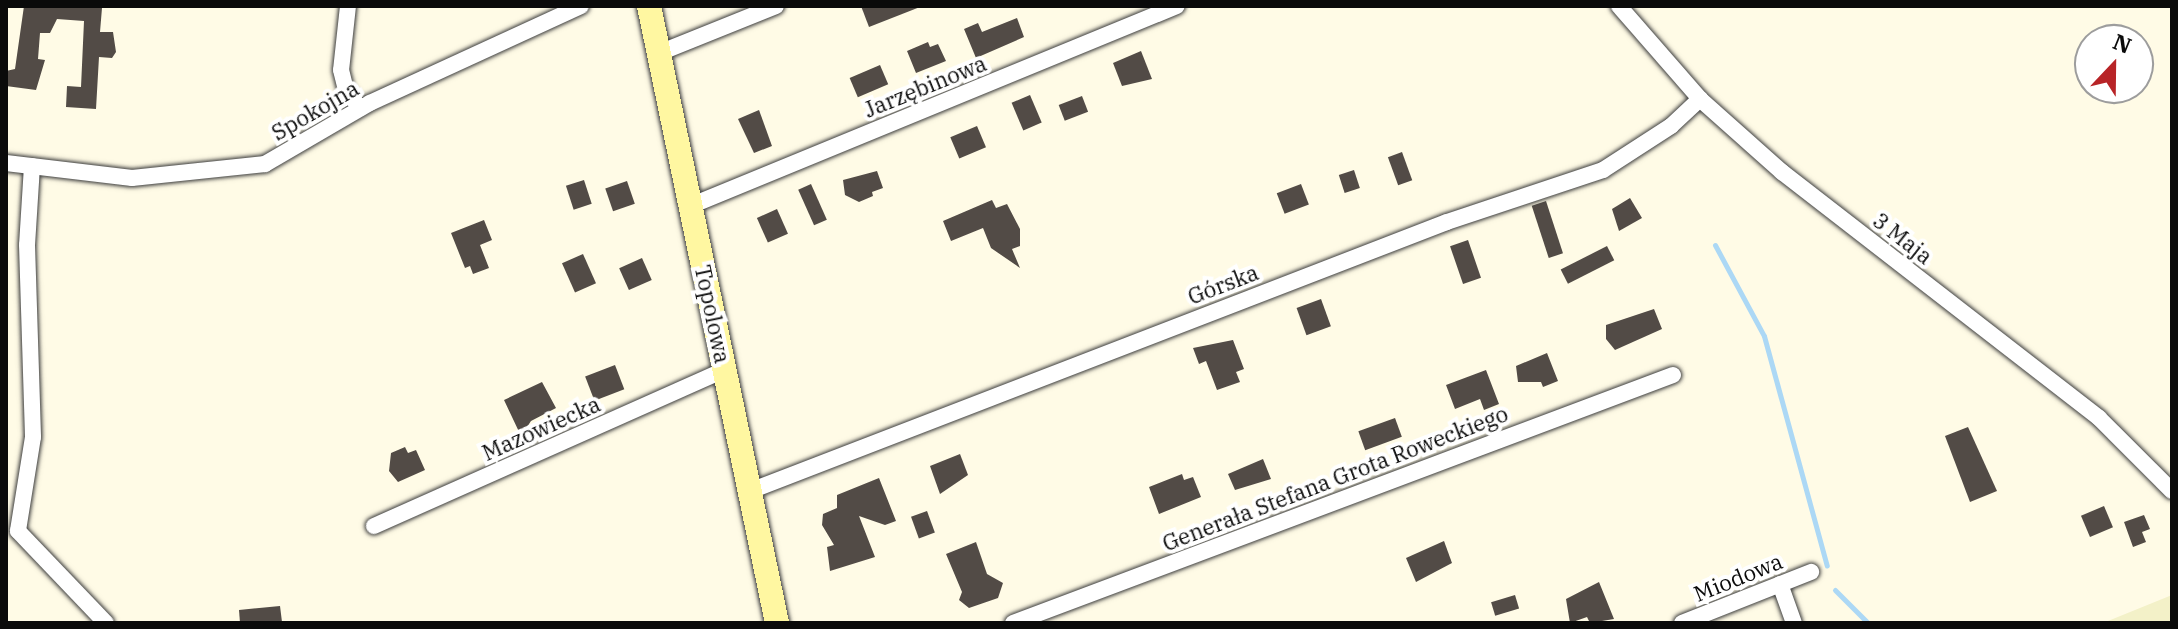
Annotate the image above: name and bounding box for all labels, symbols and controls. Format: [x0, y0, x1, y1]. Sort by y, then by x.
north arrow [2074, 24, 2154, 104]
text: N [2109, 26, 2136, 60]
street label: Jarzębinowa [860, 49, 990, 123]
street label: Spokojna [267, 74, 363, 146]
street label: 3 Maja [1868, 207, 1938, 269]
street label: Górska [1184, 258, 1262, 310]
street label: Topolowa [690, 263, 736, 365]
street label: Mazowiecka [478, 390, 604, 466]
street label: Generała Stefana Grota Roweckiego [1159, 400, 1511, 556]
street label: Miodowa [1690, 547, 1786, 607]

